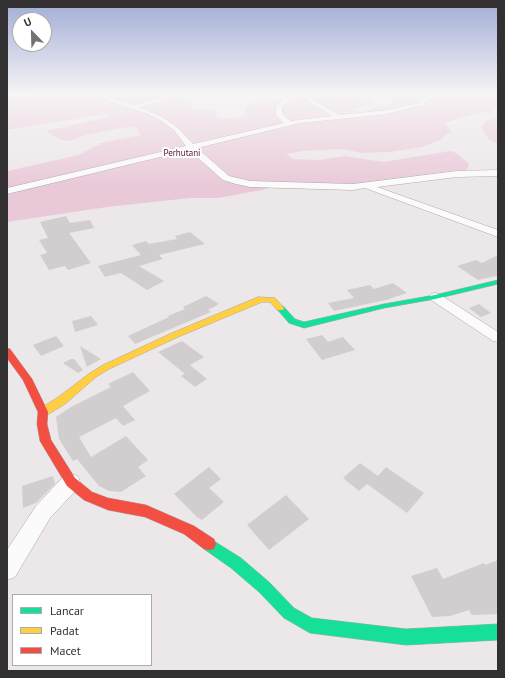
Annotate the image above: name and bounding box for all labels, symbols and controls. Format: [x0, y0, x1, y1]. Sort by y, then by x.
north arrow [12, 12, 52, 52]
text: U [22, 14, 34, 30]
park label: Perhutani [164, 148, 200, 158]
legend [12, 594, 152, 666]
text: Lancar [50, 603, 84, 618]
text: Padat [50, 623, 79, 638]
text: Macet [50, 643, 81, 658]

